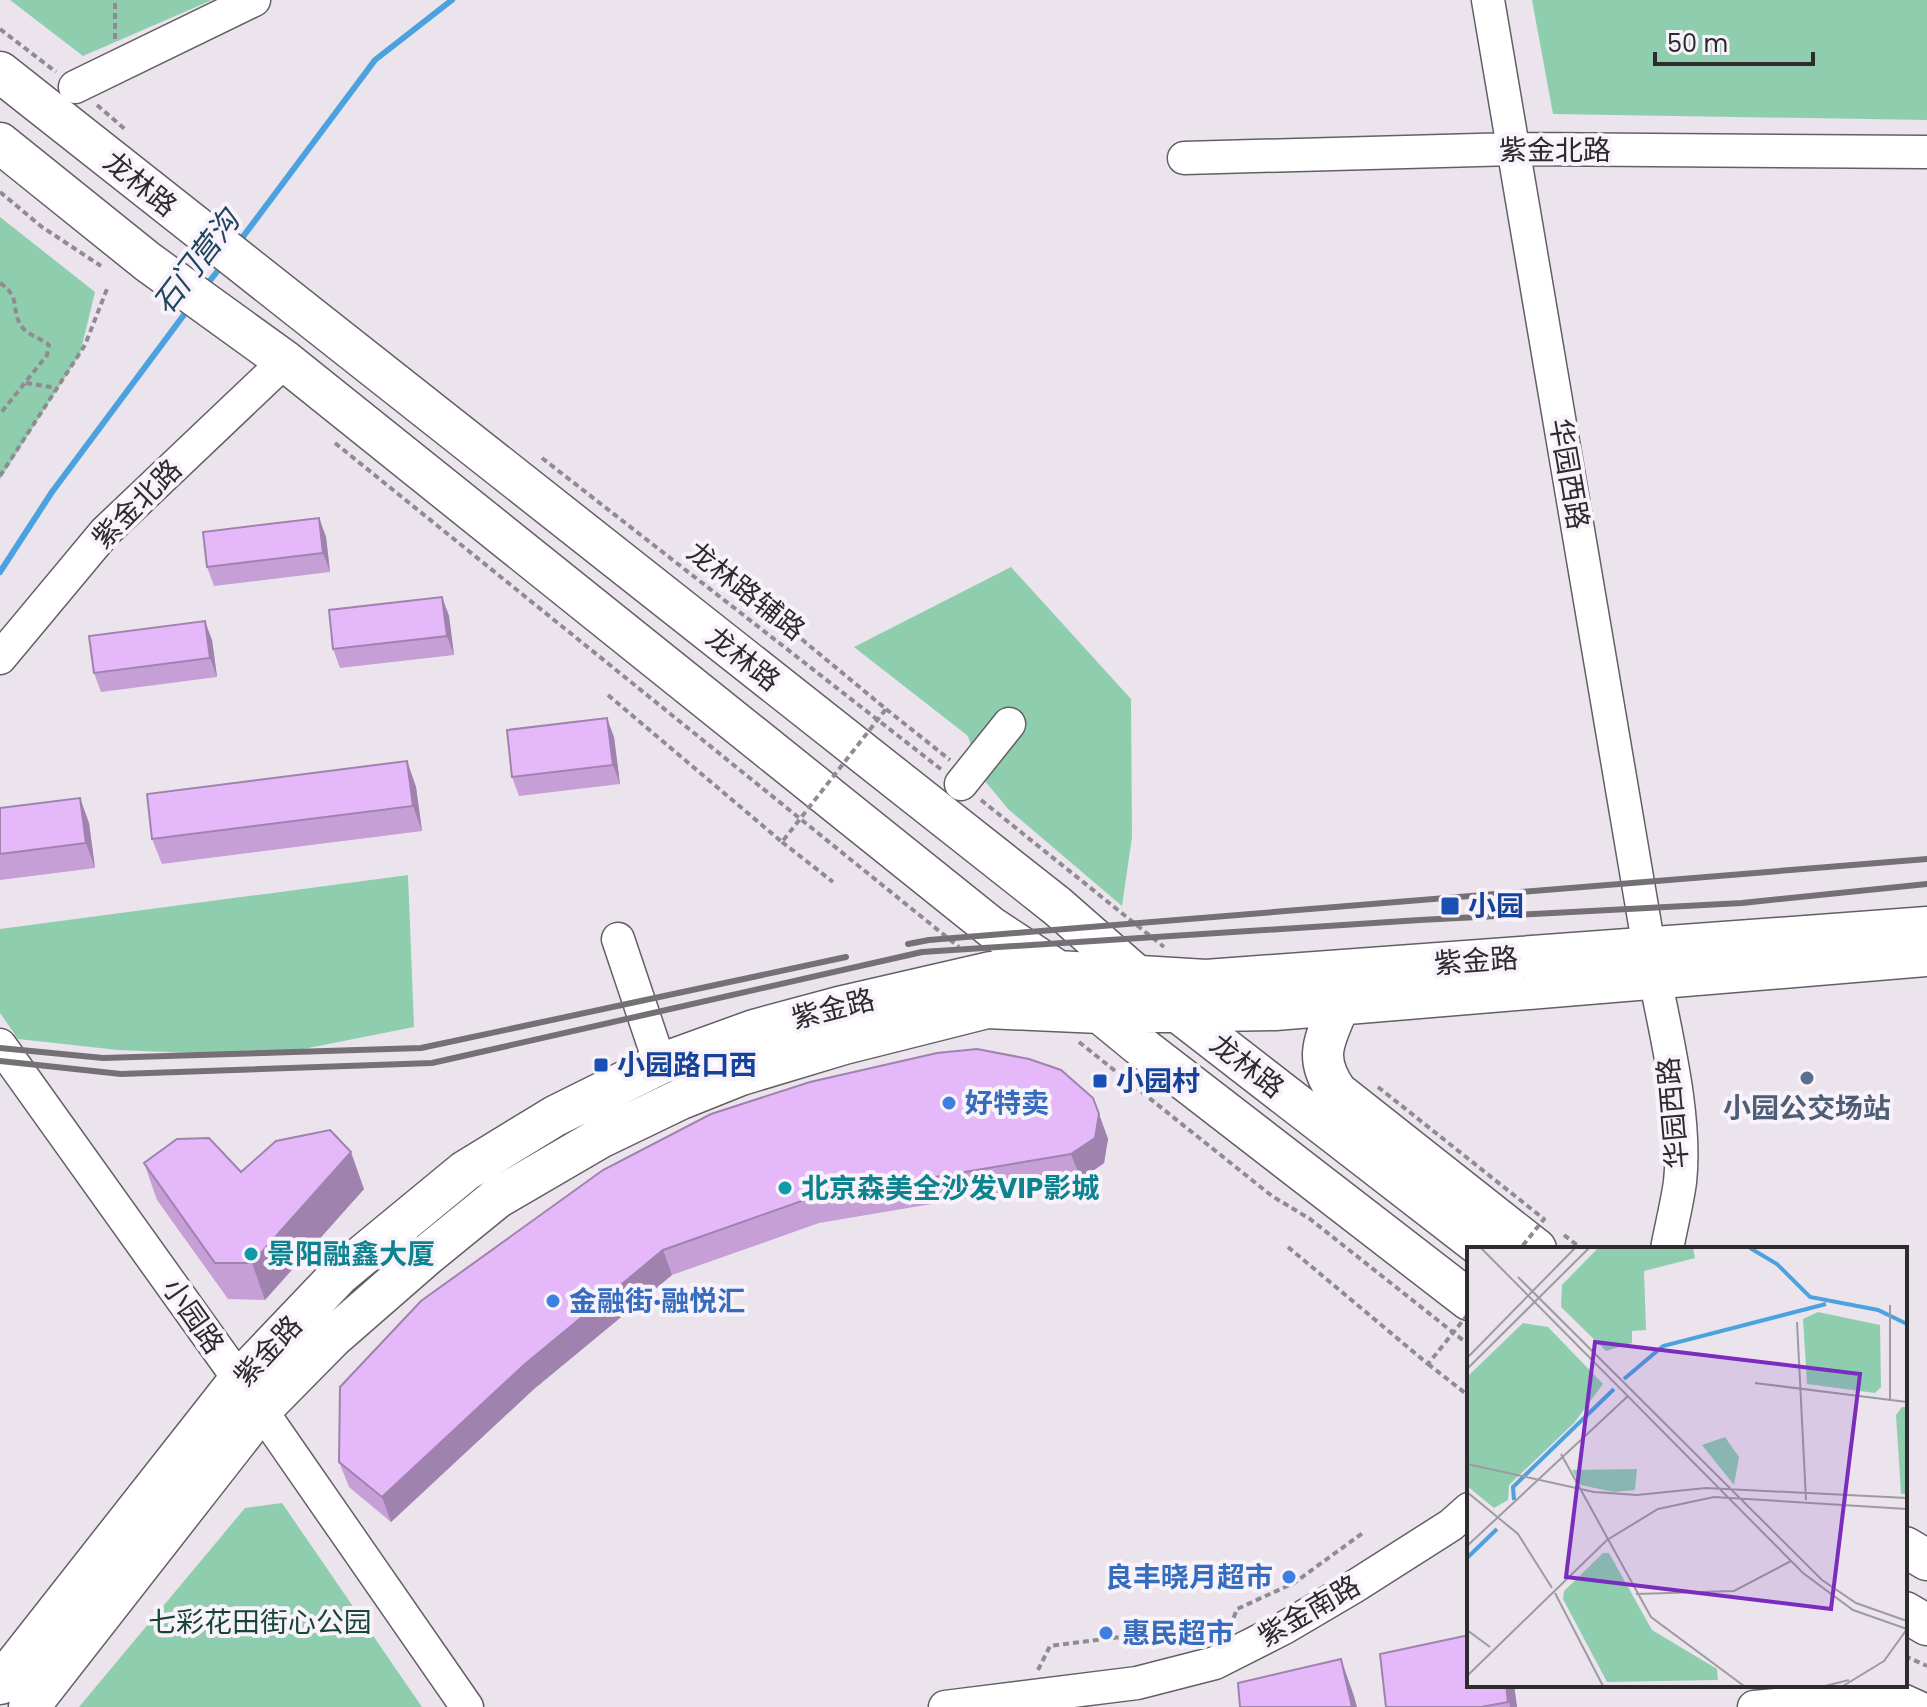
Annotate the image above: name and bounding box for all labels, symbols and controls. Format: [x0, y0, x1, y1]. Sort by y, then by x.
scale bar [1655, 16, 1813, 66]
text: 50 m [1667, 27, 1728, 60]
street label: 紫金北路 [1499, 131, 1611, 170]
street label: 龙林路 [95, 142, 185, 226]
water label: 石门营沟 [143, 199, 251, 323]
street label: 华园西路 [1540, 415, 1598, 533]
street label: 紫金北路 [84, 451, 190, 557]
street label: 龙林路辅路 [679, 533, 813, 649]
street label: 龙林路 [698, 618, 788, 700]
place label: 小园 [1468, 887, 1524, 926]
marker: 小园 [1439, 895, 1461, 917]
street label: 紫金路 [1433, 939, 1519, 983]
street label: 紫金路 [788, 980, 878, 1038]
street label: 龙林路 [1202, 1025, 1292, 1107]
place label: 小园路口西 [617, 1046, 757, 1085]
marker: 小园路口西 [592, 1056, 610, 1074]
street label: 华园西路 [1649, 1056, 1697, 1170]
place label: 小园村 [1116, 1062, 1200, 1101]
marker: 小园公交场站 [1798, 1069, 1816, 1087]
marker: 小园村 [1091, 1072, 1109, 1090]
place label: 好特卖 [965, 1084, 1049, 1123]
place label: 小园公交场站 [1723, 1089, 1891, 1128]
marker: 好特卖 [940, 1094, 958, 1112]
place label: 北京森美全沙发VIP影城 [801, 1169, 1099, 1208]
marker: 北京森美全沙发VIP影城 [776, 1179, 794, 1197]
place label: 景阳融鑫大厦 [267, 1235, 435, 1274]
marker: 景阳融鑫大厦 [242, 1245, 260, 1263]
inset map [1467, 1247, 1907, 1687]
street label: 小园路 [153, 1270, 233, 1362]
place label: 金融街·融悦汇 [569, 1282, 745, 1321]
marker: 金融街·融悦汇 [544, 1292, 562, 1310]
street label: 紫金路 [225, 1307, 311, 1395]
place label: 良丰晓月超市 [1105, 1558, 1273, 1597]
street label: 紫金南路 [1251, 1566, 1367, 1656]
marker: 良丰晓月超市 [1280, 1568, 1298, 1586]
park label: 七彩花田街心公园 [148, 1603, 372, 1642]
place label: 惠民超市 [1122, 1614, 1234, 1653]
marker: 惠民超市 [1097, 1624, 1115, 1642]

